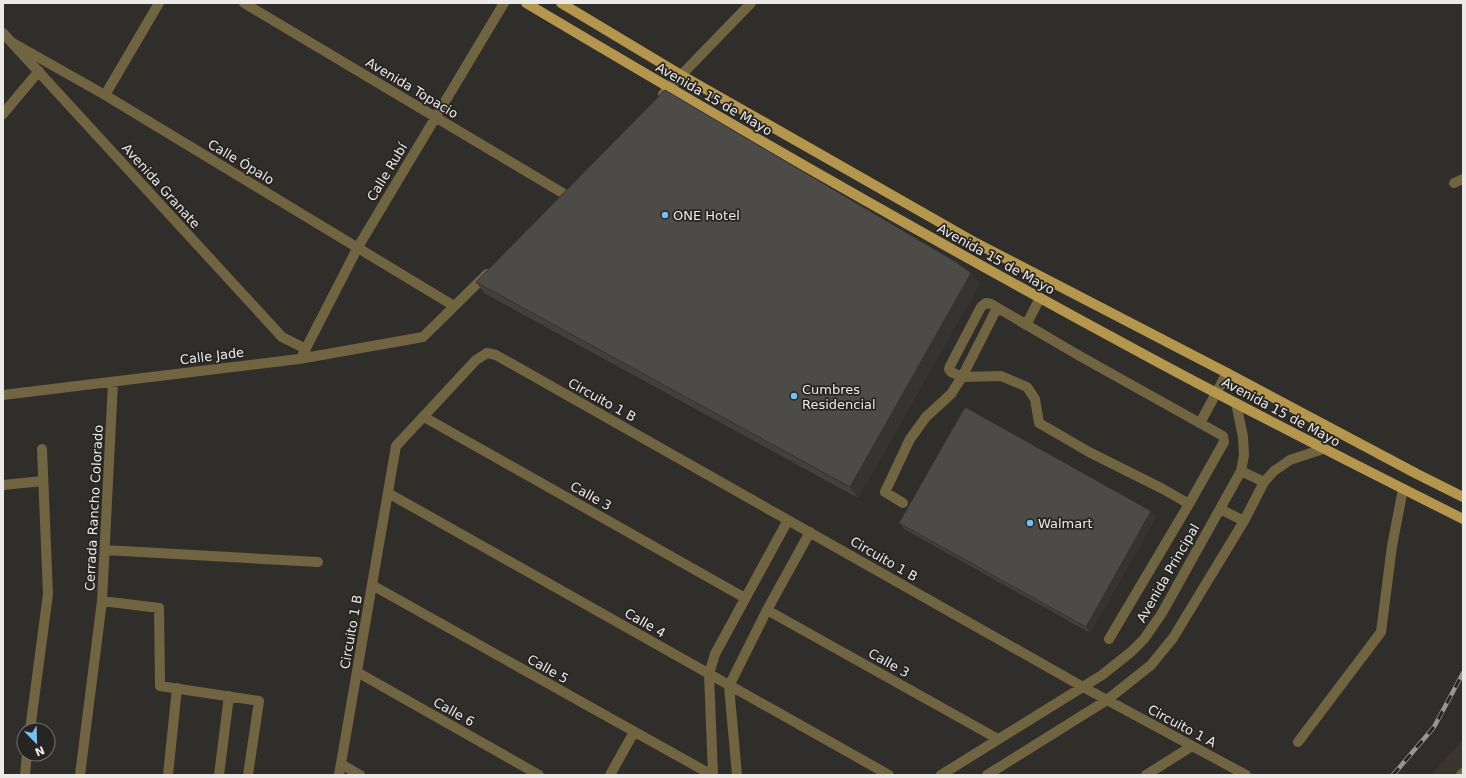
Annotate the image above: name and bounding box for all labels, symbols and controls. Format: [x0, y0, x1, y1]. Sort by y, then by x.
street label: Avenida Topacio [363, 55, 461, 121]
street label: Avenida 15 de Mayo [653, 60, 775, 138]
street label: Calle Ópalo [205, 136, 277, 188]
street label: Calle Rubí [364, 140, 410, 204]
street label: Avenida Granate [119, 141, 203, 231]
place label: ONE Hotel [673, 208, 740, 223]
marker: ONE Hotel [660, 210, 670, 220]
street label: Avenida 15 de Mayo [935, 220, 1057, 298]
street label: Calle Jade [179, 345, 245, 367]
street label: Avenida 15 de Mayo [1219, 374, 1343, 450]
street label: Circuito 1 B [565, 375, 639, 425]
place label: Cumbres Residencial [802, 382, 876, 412]
marker: Cumbres Residencial [789, 391, 799, 401]
street label: Cerrada Rancho Colorado [82, 424, 106, 591]
street label: Calle 3 [568, 479, 614, 513]
place label: Walmart [1038, 516, 1093, 531]
marker: Walmart [1025, 518, 1035, 528]
street label: Avenida Principal [1134, 521, 1202, 625]
street label: Circuito 1 B [848, 534, 920, 584]
street label: Circuito 1 B [337, 594, 365, 670]
street label: Calle 4 [622, 605, 668, 641]
street label: Calle 3 [866, 646, 912, 680]
street label: Calle 5 [525, 652, 571, 686]
street label: Calle 6 [431, 695, 477, 729]
street label: Circuito 1 A [1145, 702, 1219, 750]
north arrow [16, 722, 56, 762]
text: N [33, 743, 46, 759]

